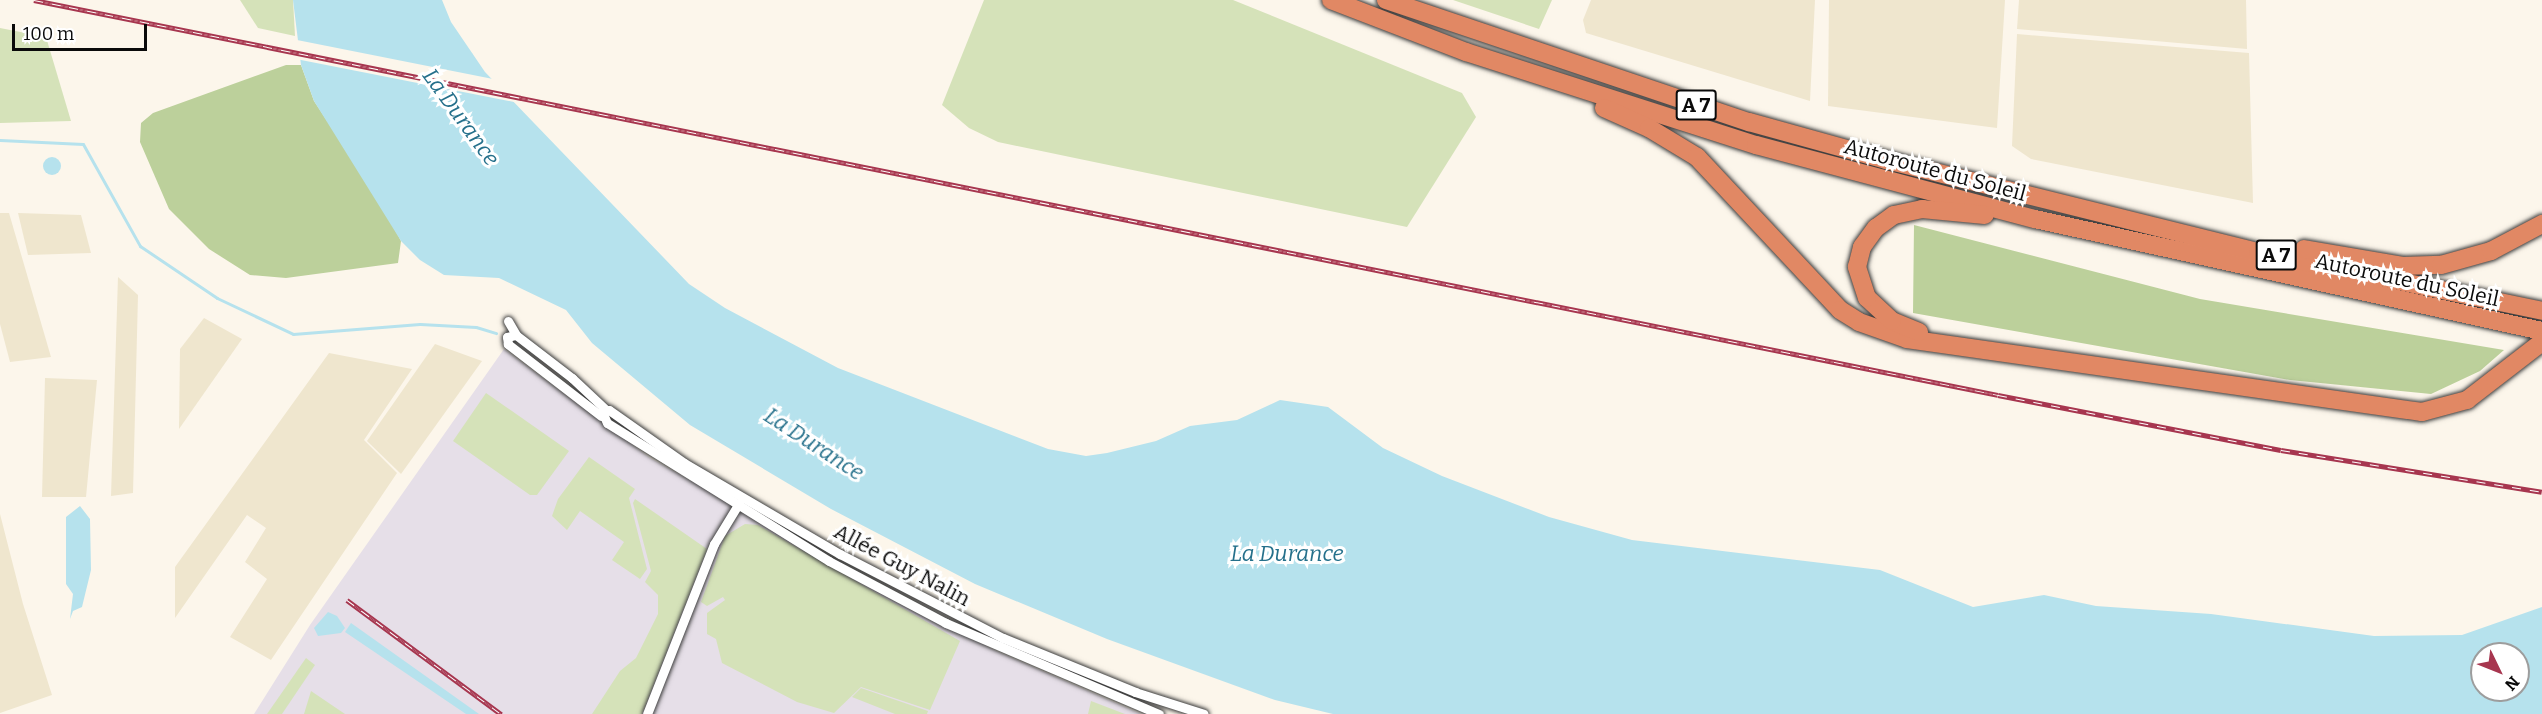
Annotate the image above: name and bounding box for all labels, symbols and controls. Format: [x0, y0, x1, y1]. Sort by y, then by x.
scale bar [15, 12, 150, 50]
text: 100 m [23, 23, 74, 45]
water label: La Durance [417, 63, 505, 171]
road number: A 7 [1675, 88, 1717, 122]
street label: Autoroute du Soleil [1841, 134, 2029, 206]
road number: A 7 [2255, 238, 2297, 272]
street label: Autoroute du Soleil [2313, 248, 2501, 312]
water label: La Durance [759, 402, 869, 486]
street label: Allée Guy Nalin [830, 519, 974, 611]
water label: La Durance [1230, 541, 1344, 567]
north arrow [2470, 642, 2530, 702]
text: N [2501, 672, 2523, 694]

